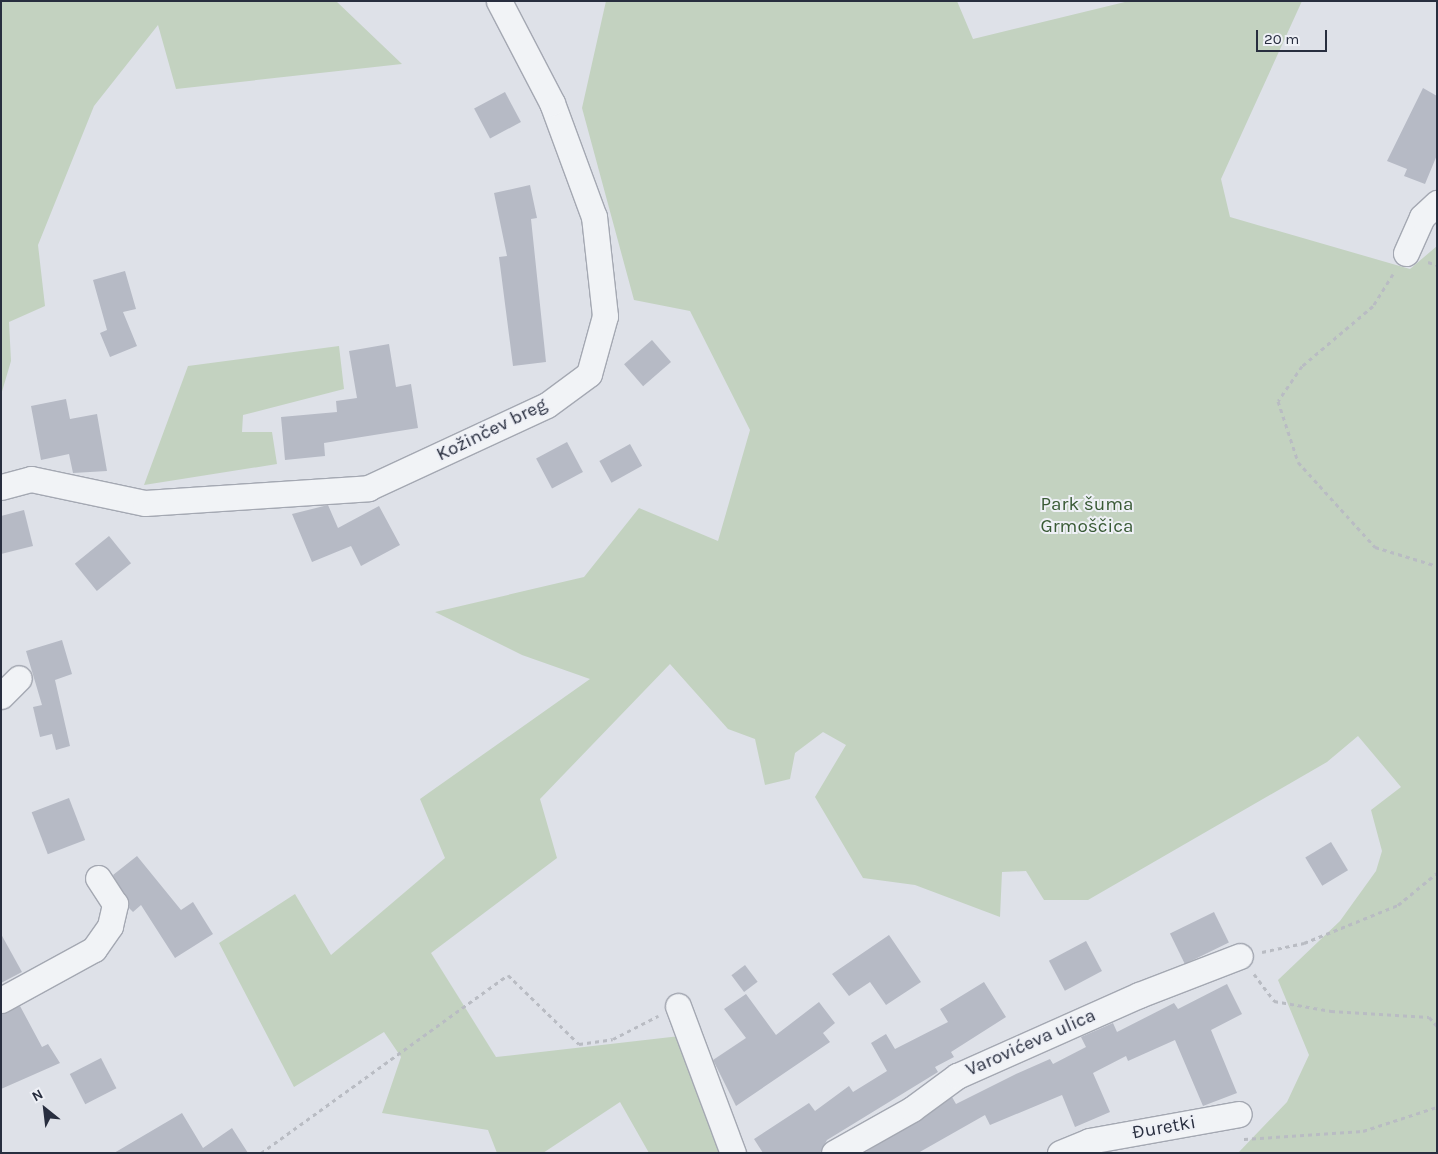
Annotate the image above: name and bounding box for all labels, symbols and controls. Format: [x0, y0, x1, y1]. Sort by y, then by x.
scale bar [1258, 20, 1329, 52]
text: 20 m [1264, 30, 1299, 48]
street label: Kožinčev breg [433, 393, 551, 467]
park label: Park šuma Grmoščica [1041, 494, 1133, 538]
street label: Varovićeva ulica [962, 1004, 1100, 1082]
north arrow [20, 1084, 70, 1134]
text: N [29, 1086, 46, 1105]
street label: Đuretki [1130, 1111, 1198, 1145]

